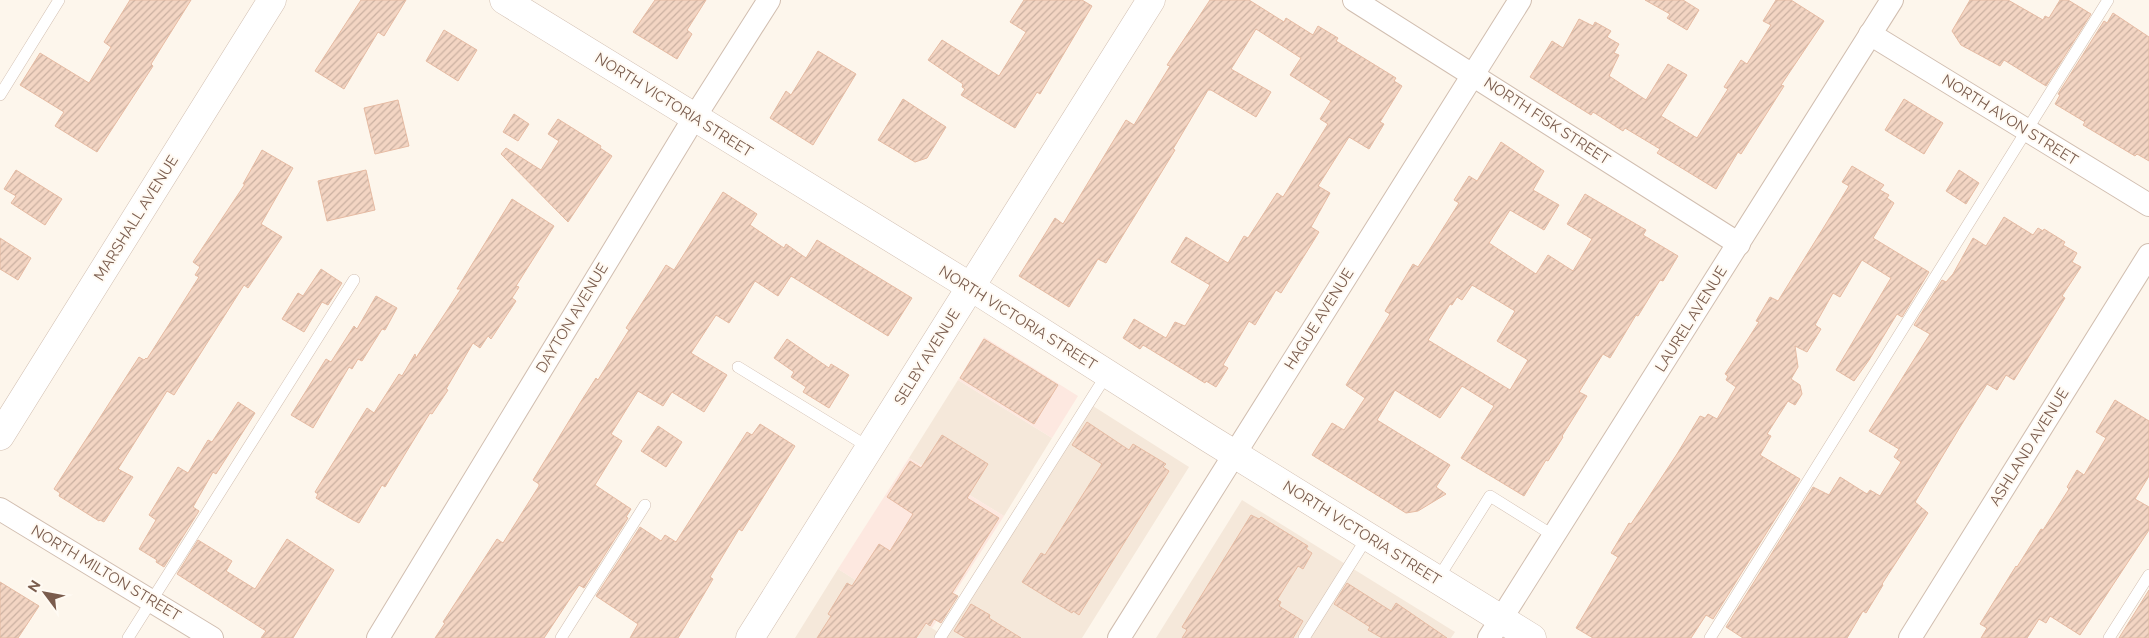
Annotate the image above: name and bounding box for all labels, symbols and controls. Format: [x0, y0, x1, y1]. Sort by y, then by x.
street label: NORTH VICTORIA STREET [592, 49, 756, 161]
street label: NORTH AVON STREET [1939, 71, 2081, 169]
street label: NORTH FISK STREET [1480, 73, 1614, 169]
street label: MARSHALL AVENUE [90, 152, 182, 284]
street label: DAYTON AVENUE [532, 260, 612, 376]
street label: NORTH VICTORIA STREET [936, 262, 1100, 374]
street label: LAUREL AVENUE [1651, 263, 1731, 375]
street label: HAGUE AVENUE [1281, 265, 1357, 373]
street label: SELBY AVENUE [890, 306, 964, 408]
street label: ASHLAND AVENUE [1986, 385, 2072, 509]
street label: NORTH VICTORIA STREET [1280, 477, 1444, 589]
street label: NORTH MILTON STREET [28, 521, 184, 625]
north arrow [20, 568, 70, 618]

